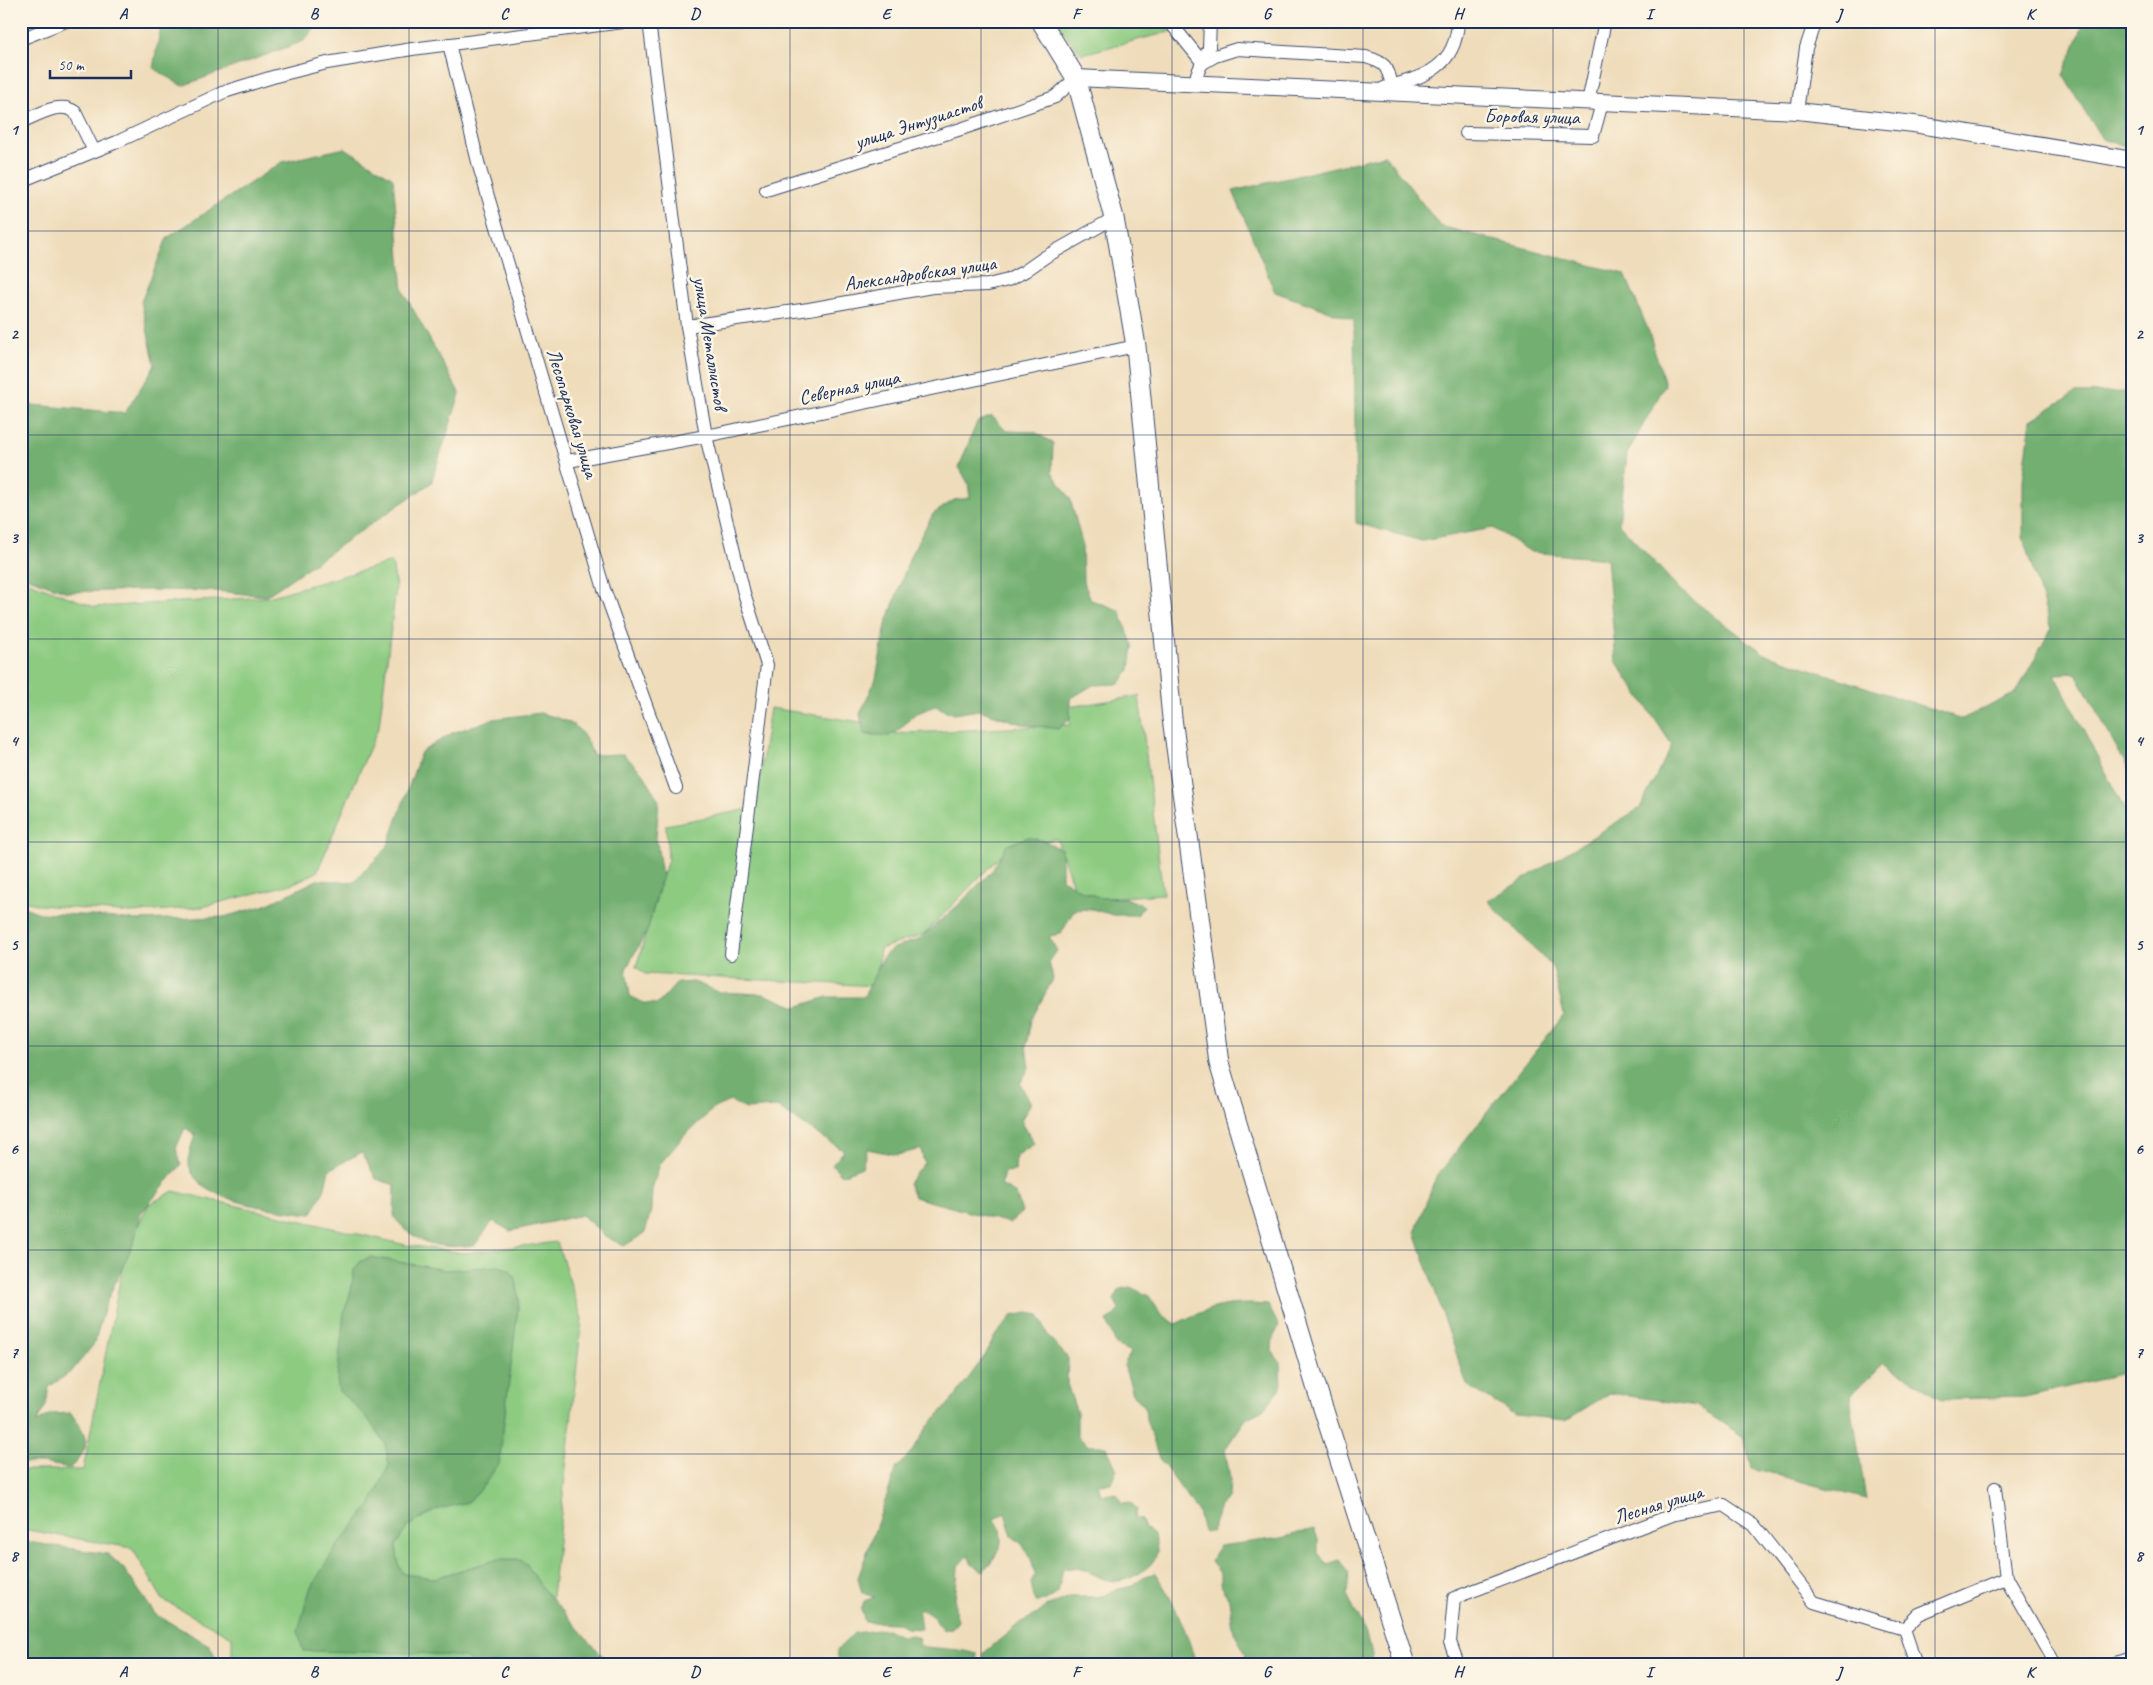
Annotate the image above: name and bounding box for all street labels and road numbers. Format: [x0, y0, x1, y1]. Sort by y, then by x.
street label: улица Энтузиастов [850, 89, 988, 155]
street label: Боровая улица [1484, 103, 1581, 130]
street label: Александровская улица [843, 250, 999, 297]
street label: улица Металлистов [687, 274, 734, 415]
street label: Лесопарковая улица [541, 345, 605, 483]
street label: Северная улица [797, 364, 903, 410]
street label: Лесная улица [1611, 1479, 1707, 1530]

